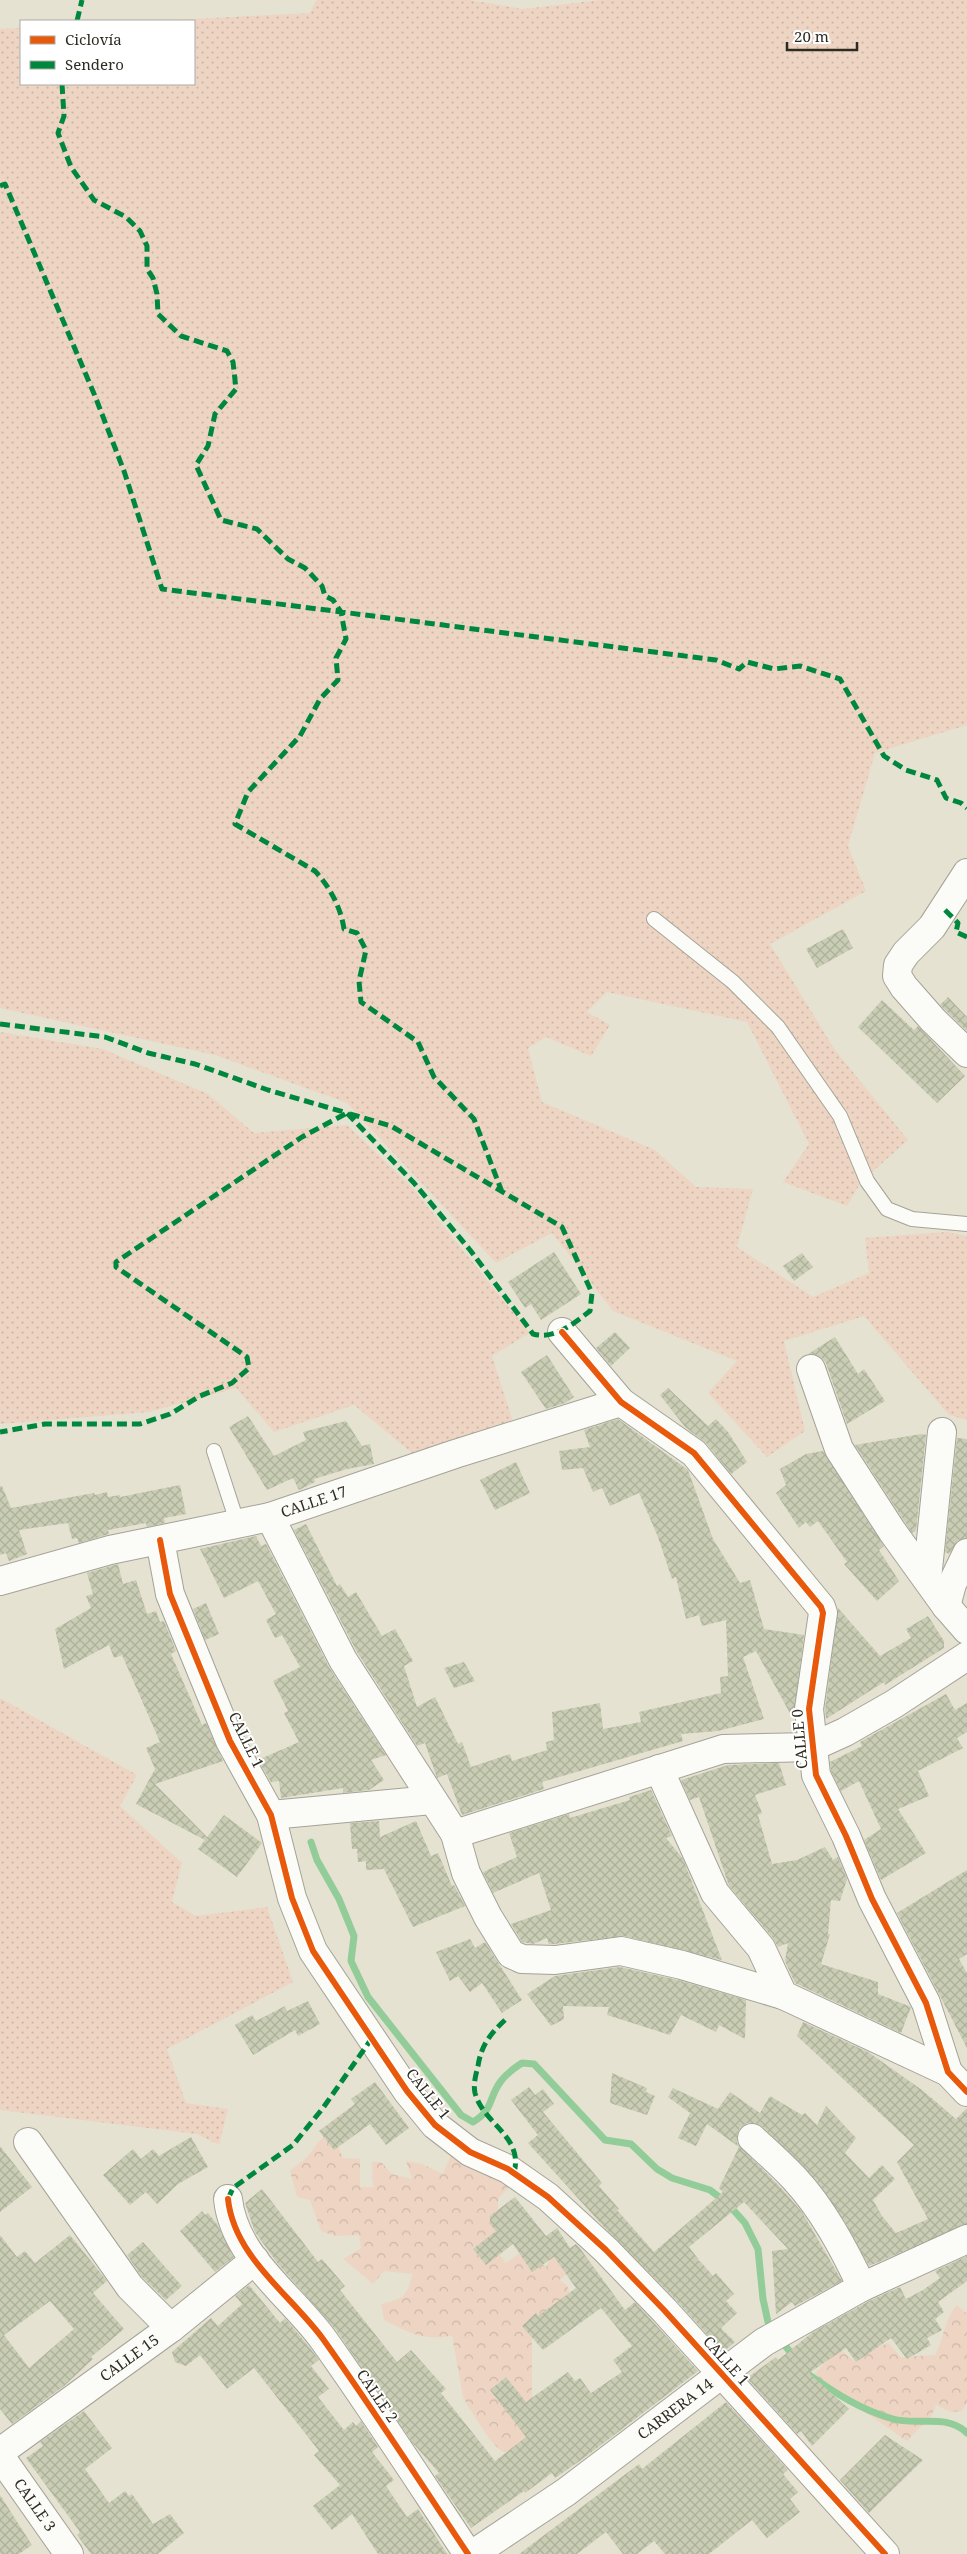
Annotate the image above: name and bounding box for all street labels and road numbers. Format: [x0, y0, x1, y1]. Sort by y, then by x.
street label: CALLE 17 [278, 1481, 349, 1522]
street label: CALLE 1 [225, 1708, 269, 1771]
street label: CALLE 0 [786, 1708, 812, 1770]
street label: CALLE 1 [402, 2064, 455, 2123]
street label: CALLE 15 [95, 2329, 163, 2385]
street label: CALLE 1 [699, 2331, 754, 2389]
street label: CALLE 2 [353, 2365, 403, 2426]
street label: CARRERA 14 [633, 2373, 717, 2443]
street label: CALLE 3 [10, 2474, 61, 2535]

